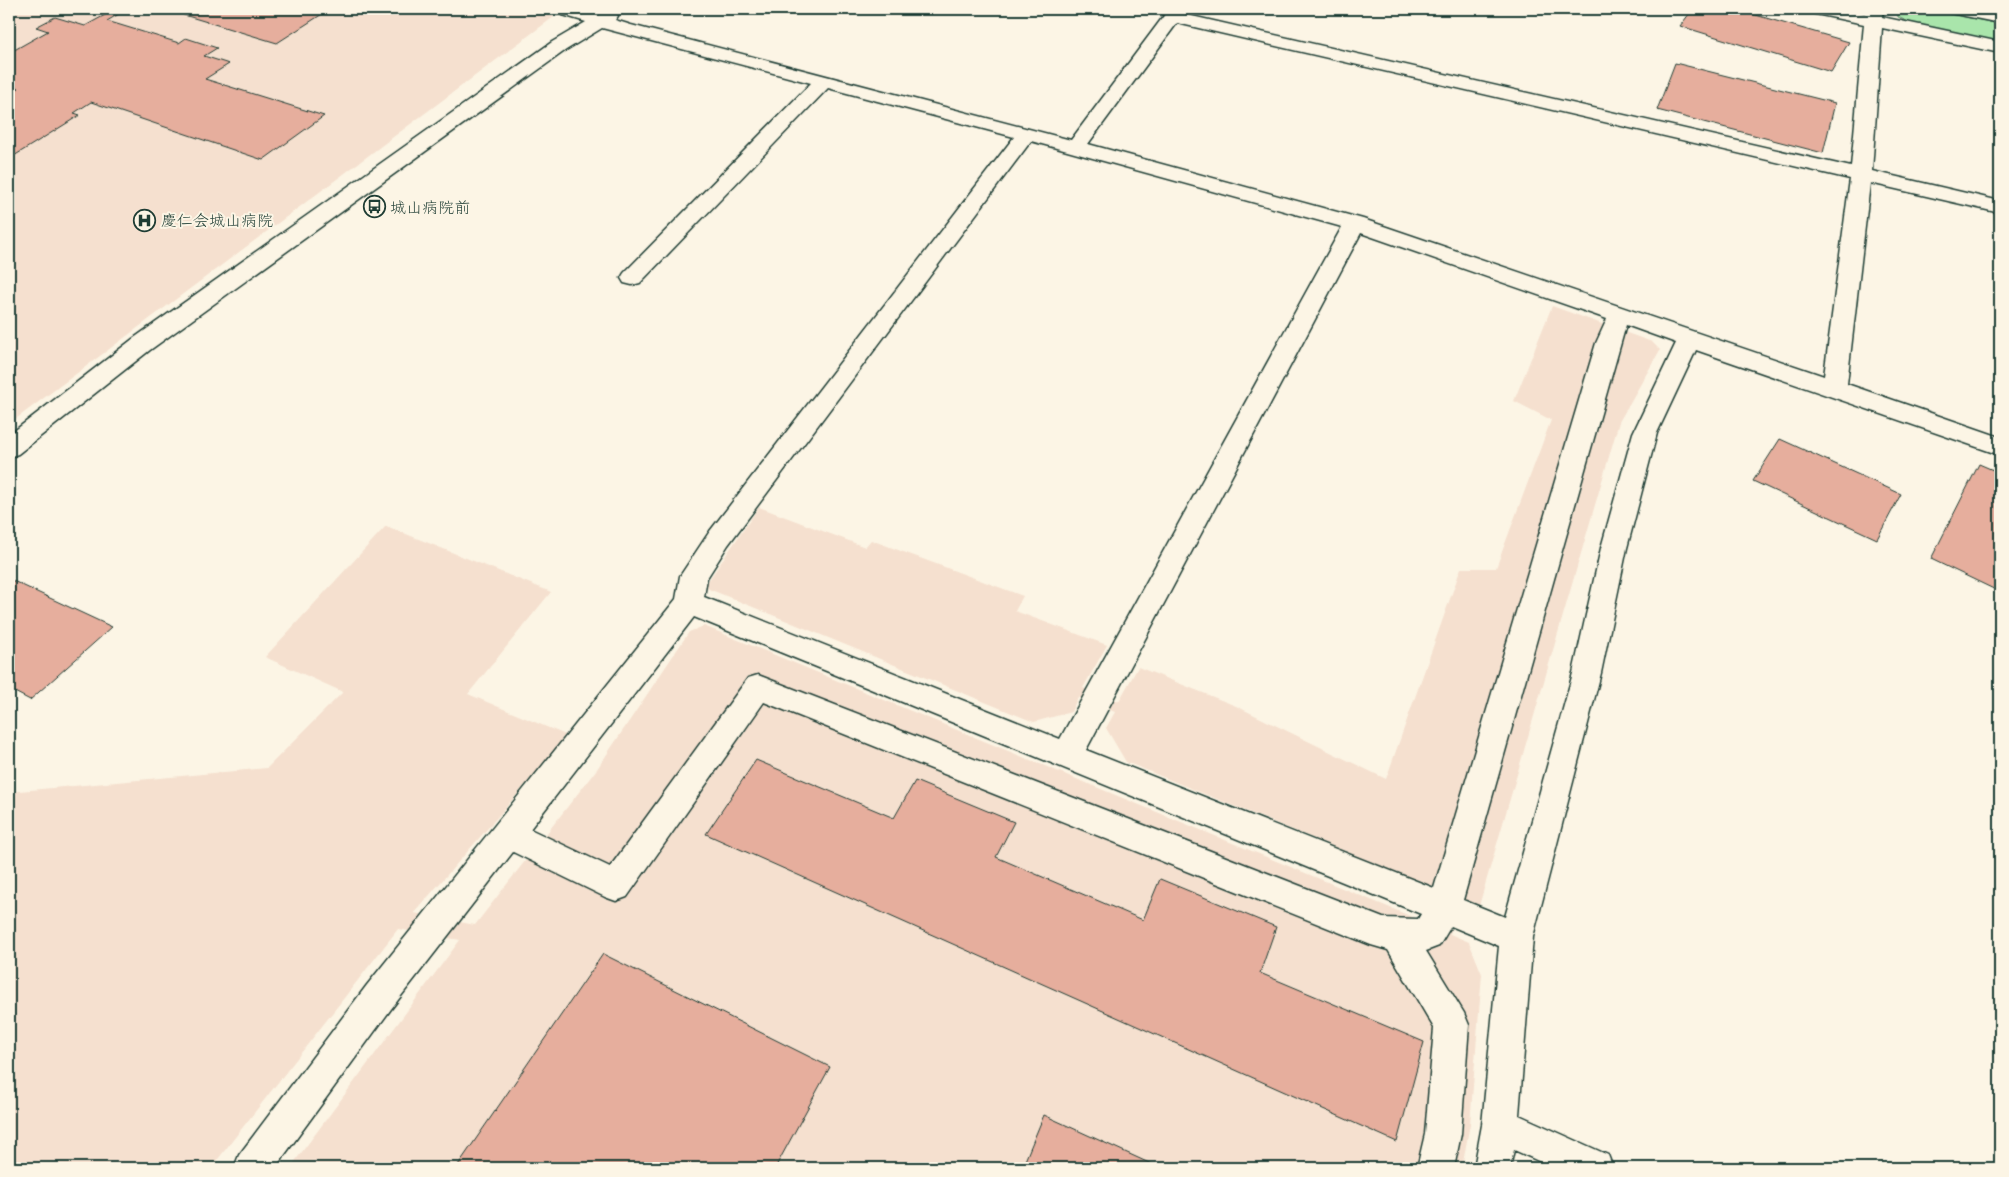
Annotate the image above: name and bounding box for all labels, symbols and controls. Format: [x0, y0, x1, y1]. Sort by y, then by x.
bus stop icon: 城山病院前 [362, 195, 386, 219]
place label: 城山病院前 [390, 198, 470, 218]
hospital icon: 慶仁会城山病院 [133, 208, 157, 232]
place label: 慶仁会城山病院 [161, 211, 273, 231]

